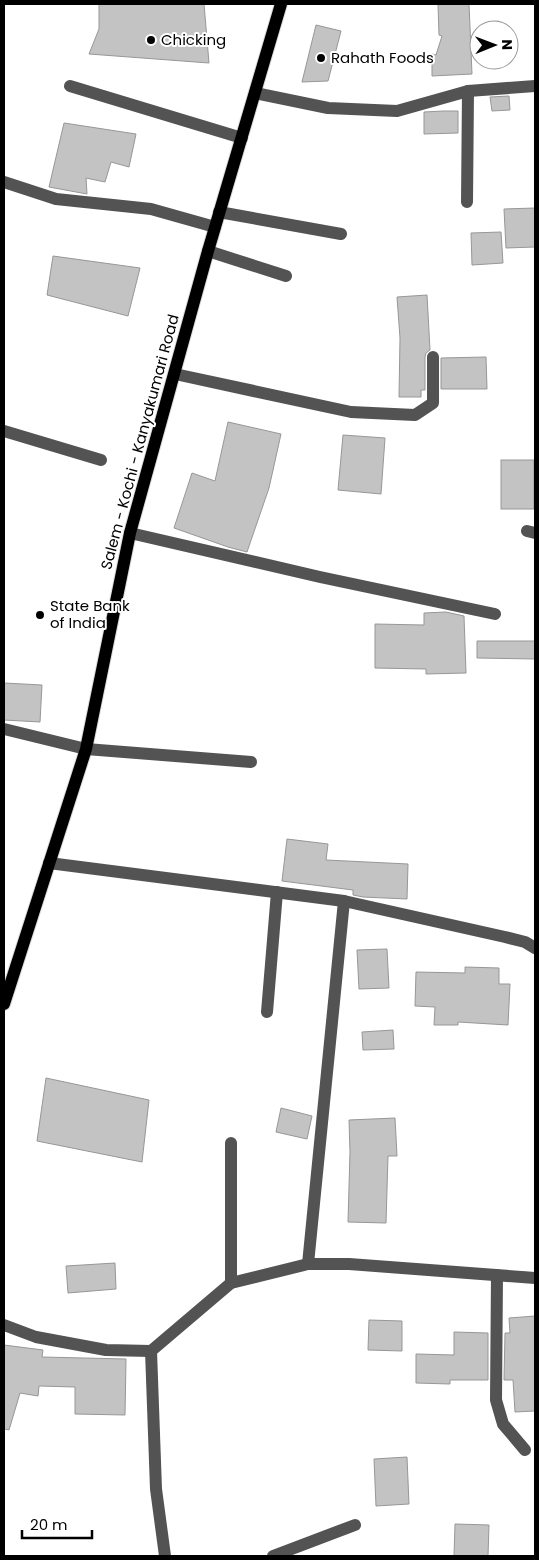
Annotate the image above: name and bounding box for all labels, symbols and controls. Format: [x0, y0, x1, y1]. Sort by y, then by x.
north arrow [469, 20, 519, 70]
place label: Chicking [161, 29, 226, 50]
marker: Chicking [145, 34, 157, 46]
text: N [497, 39, 517, 50]
place label: Rahath Foods [331, 47, 434, 68]
marker: Rahath Foods [315, 52, 327, 64]
street label: Salem - Kochi - Kanyakumari Road [95, 312, 184, 572]
place label: State Bank of India [50, 595, 130, 633]
marker: State Bank of India [34, 609, 46, 621]
scale bar [22, 1508, 92, 1540]
text: 20 m [30, 1514, 68, 1535]

